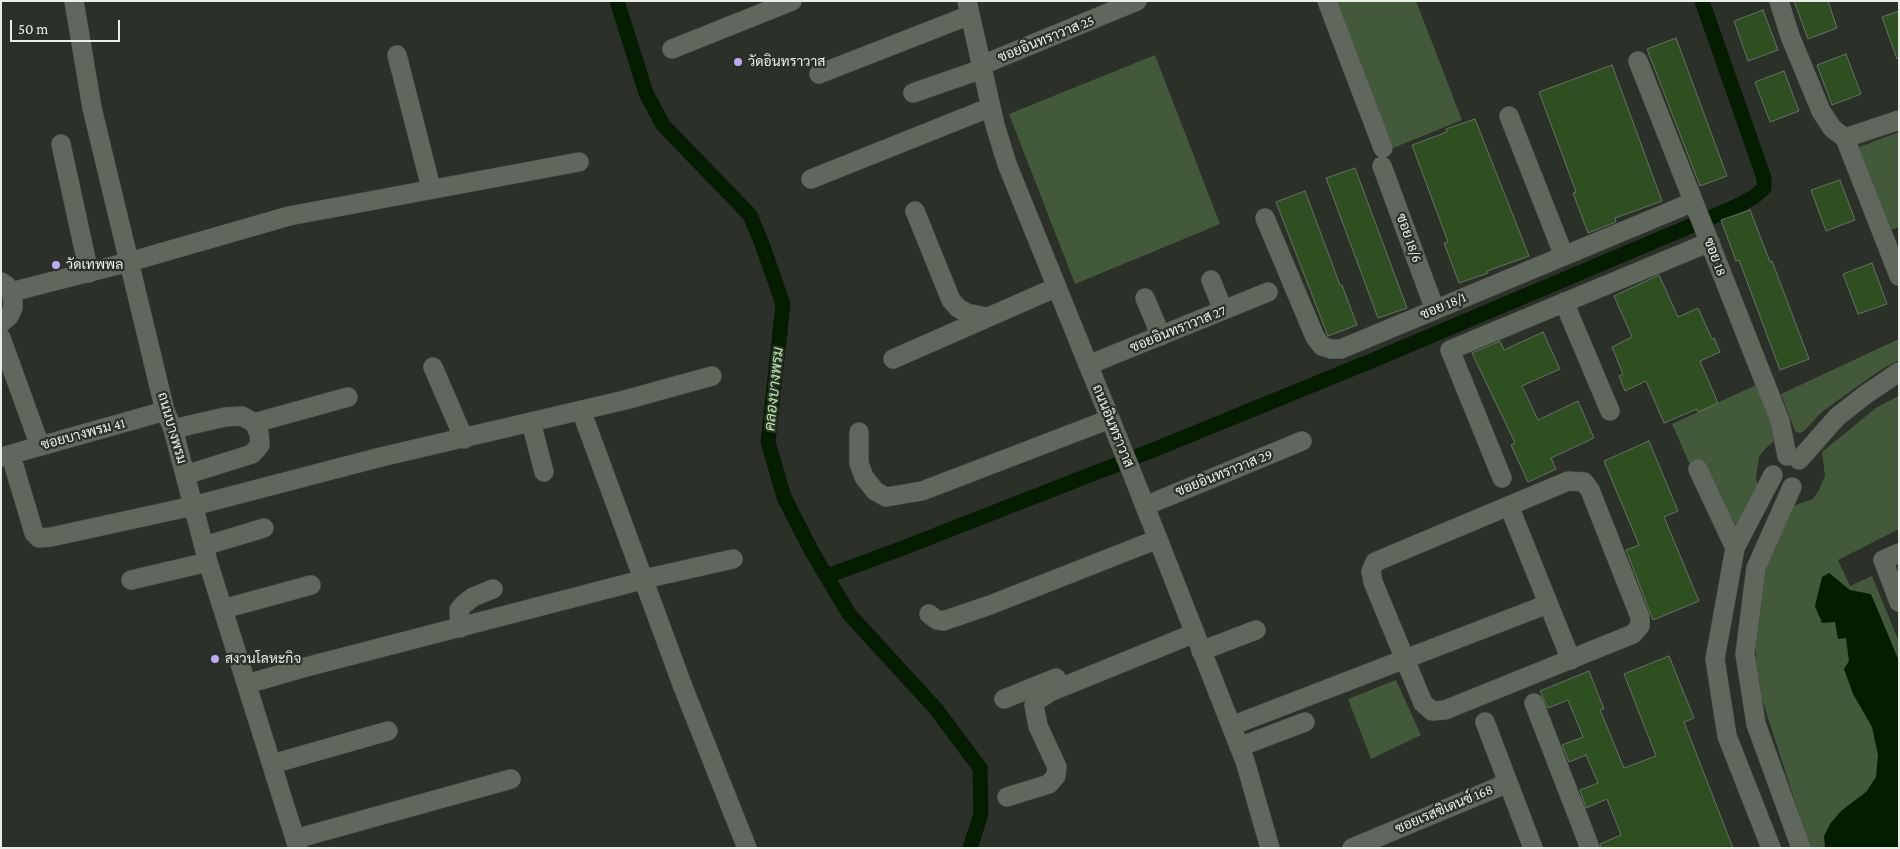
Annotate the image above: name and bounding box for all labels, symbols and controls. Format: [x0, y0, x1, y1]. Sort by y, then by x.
scale bar [12, 10, 122, 42]
street label: ซอยอินทราวาส 25 [995, 12, 1097, 66]
text: 50 m [18, 21, 48, 37]
place label: วัดอินทราวาส [748, 54, 825, 70]
marker: วัดอินทราวาส [732, 56, 744, 68]
street label: ซอย 18/6 [1392, 211, 1426, 265]
street label: ซอย 18 [1700, 235, 1730, 279]
place label: วัดเทพพล [66, 257, 123, 273]
marker: วัดเทพพล [50, 259, 62, 271]
street label: ซอย 18/1 [1417, 289, 1469, 323]
street label: ซอยอินทราวาส 27 [1127, 302, 1229, 356]
water label: คลองบางพรม [761, 346, 787, 432]
street label: ถนนอินทราวาส [1089, 382, 1137, 470]
street label: ถนนบางพรม [154, 390, 190, 466]
street label: ซอยบางพรม 41 [39, 415, 127, 453]
street label: ซอยอินทราวาส 29 [1173, 446, 1275, 500]
place label: สงวนโลหะกิจ [225, 651, 301, 667]
marker: สงวนโลหะกิจ [209, 653, 221, 665]
street label: ซอยเรสซิเดนซ์ 168 [1392, 781, 1496, 837]

